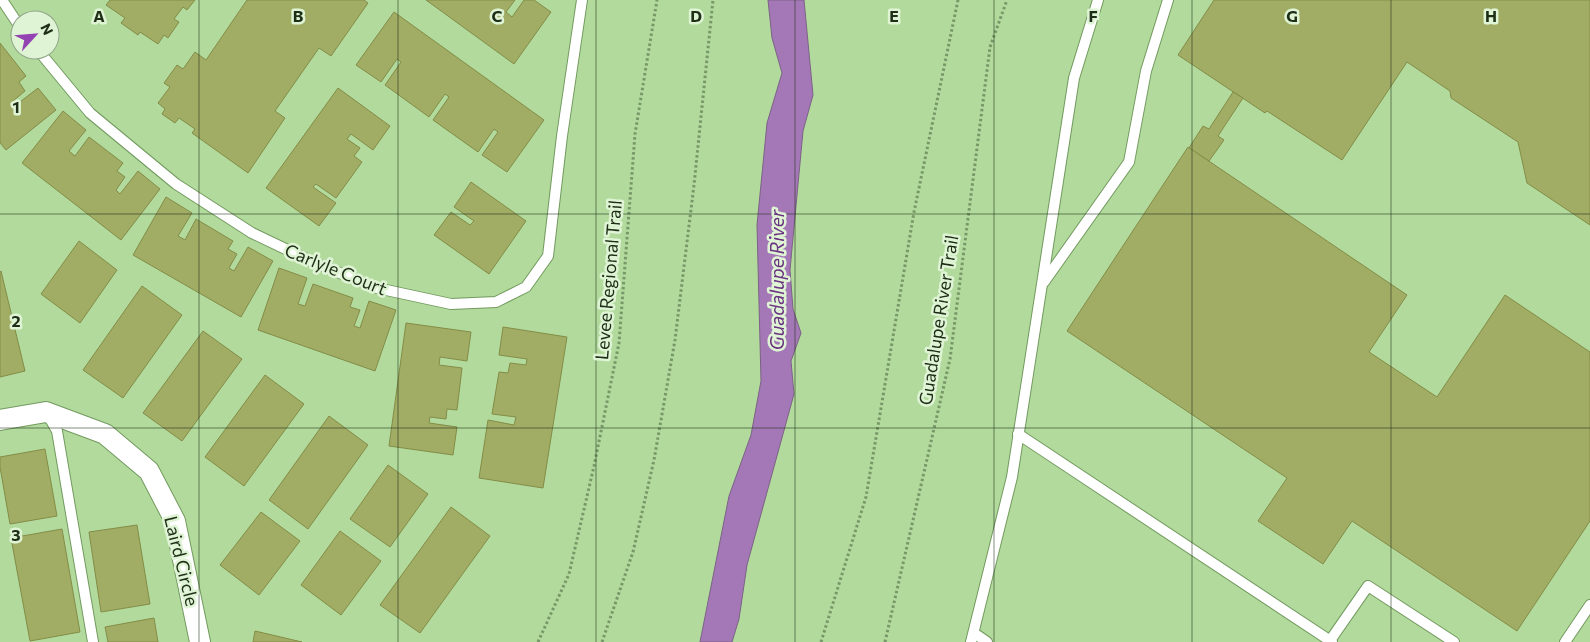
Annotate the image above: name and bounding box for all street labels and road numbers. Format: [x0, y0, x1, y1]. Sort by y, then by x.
street label: Levee Regional Trail [590, 199, 626, 361]
street label: Guadalupe River Trail [914, 233, 962, 407]
street label: Carlyle Court [282, 239, 390, 299]
street label: Laird Circle [160, 514, 204, 608]

